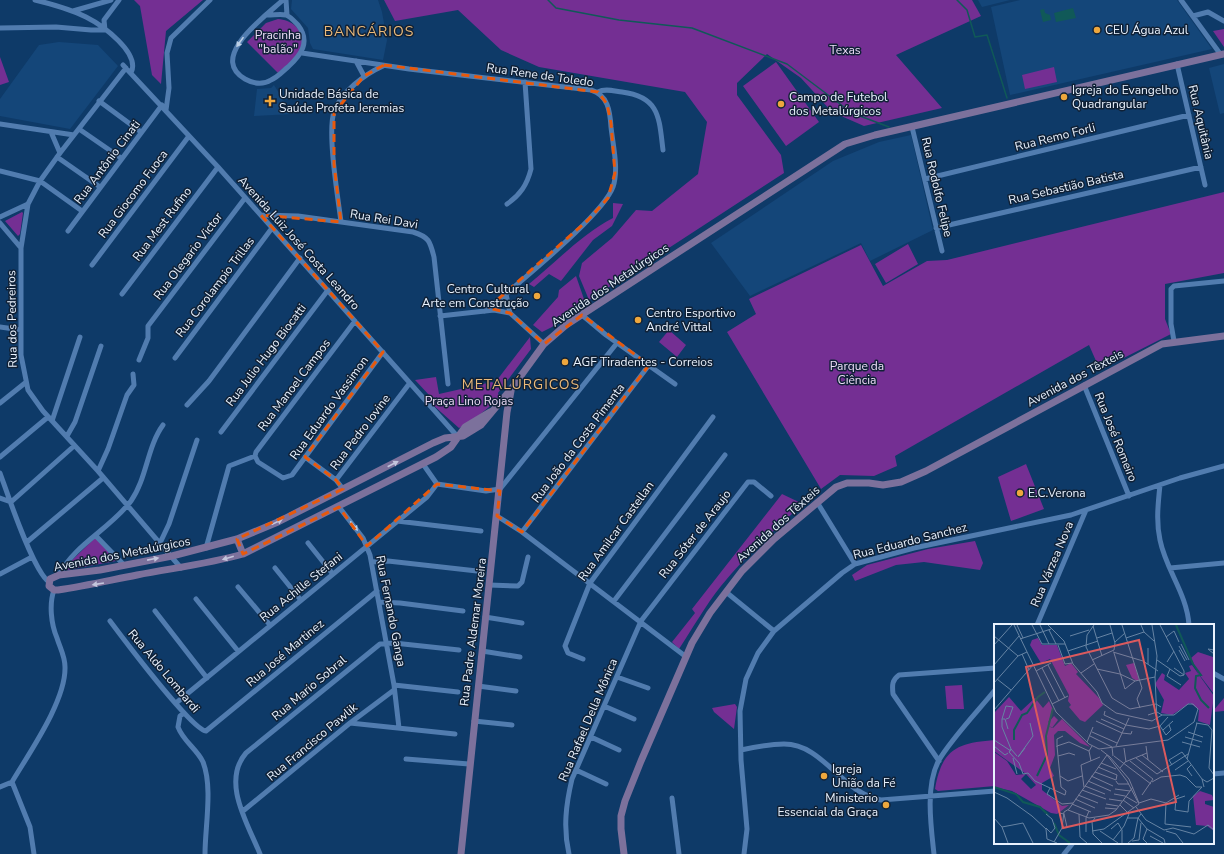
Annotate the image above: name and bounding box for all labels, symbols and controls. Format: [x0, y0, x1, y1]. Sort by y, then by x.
district label: BANCÁRIOS [324, 22, 414, 41]
place label: CEU Água Azul [1105, 22, 1189, 38]
marker: CEU Água Azul [1092, 25, 1102, 35]
park label: Pracinha "balão" [255, 27, 301, 57]
one-way arrow [236, 36, 244, 47]
park label: Texas [829, 42, 861, 58]
street label: Rua Rene de Toledo [486, 60, 595, 90]
place label: Igreja do Evangelho Quadrangular [1072, 82, 1179, 112]
street label: Rua Aquitânia [1185, 83, 1217, 161]
place label: Unidade Básica de Saúde Profeta Jeremias [279, 86, 404, 116]
place label: Campo de Futebol dos Metalúrgicos [789, 89, 888, 119]
marker: Igreja do Evangelho Quadrangular [1059, 92, 1069, 102]
marker: Unidade Básica de Saúde Profeta Jeremias [264, 95, 276, 107]
marker: Campo de Futebol dos Metalúrgicos [776, 99, 786, 109]
street label: Rua Antônio Cinati [70, 117, 144, 207]
street label: Rua Remo Forli [1013, 119, 1097, 155]
street label: Rua Rodolfo Felipe [918, 136, 956, 238]
street label: Rua Giocomo Fuoca [95, 147, 171, 241]
street label: Rua Sebastião Batista [1007, 166, 1125, 208]
street label: Avenida Luiz José Costa Leandro [235, 173, 364, 314]
street label: Rua Mest Rufino [129, 183, 195, 264]
street label: Rua Rei Davi [349, 206, 419, 232]
street label: Rua Olegario Victor [150, 209, 226, 303]
street label: Rua Corolampio Trillas [172, 233, 258, 340]
street label: Avenida dos Metalúrgicos [548, 239, 672, 330]
street label: Rua dos Pedreiros [3, 270, 21, 368]
place label: Centro Cultural Arte em Construção [422, 281, 529, 311]
marker: Centro Cultural Arte em Construção [532, 291, 542, 301]
street label: Rua Julio Hugo Biocatti [222, 301, 310, 409]
place label: Centro Esportivo André Vittal [646, 305, 736, 335]
marker: Centro Esportivo André Vittal [633, 315, 643, 325]
street label: Rua Manoel Campos [254, 336, 334, 434]
street label: Avenida dos Têxteis [1024, 346, 1126, 410]
street label: Rua Eduardo Vassimon [286, 353, 372, 463]
place label: AGF Tiradentes - Correios [573, 354, 713, 370]
marker: AGF Tiradentes - Correios [560, 357, 570, 367]
park label: Parque da Ciência [830, 358, 884, 388]
district label: METALÚRGICOS [462, 375, 580, 394]
street label: Rua João da Costa Pimenta [528, 380, 628, 506]
street label: Rua José Romeiro [1091, 390, 1141, 484]
street label: Rua Pedro Iovine [326, 391, 394, 473]
park label: Praça Lino Rojas [425, 393, 513, 409]
one-way arrow [387, 461, 399, 467]
street label: Rua Amilcar Castellan [574, 478, 658, 584]
street label: Avenida dos Têxteis [733, 482, 823, 566]
place label: E.C.Verona [1028, 485, 1086, 501]
street label: Rua Sóter de Araujo [655, 486, 735, 582]
marker: E.C.Verona [1015, 488, 1025, 498]
one-way arrow [271, 519, 283, 525]
street label: Rua Eduardo Sanchez [851, 519, 969, 563]
street label: Rua Várzea Nova [1027, 519, 1077, 609]
one-way arrow [349, 520, 358, 531]
street label: Avenida dos Metalúrgicos [52, 533, 192, 575]
street label: Rua Achille Stefani [256, 549, 346, 625]
street label: Rua Fernando Ganga [372, 554, 410, 668]
one-way arrow [147, 556, 159, 562]
one-way arrow [221, 556, 234, 562]
street label: Rua Padre Aldemar Moreira [456, 557, 490, 707]
one-way arrow [92, 581, 104, 587]
street label: Rua José Martinez [243, 615, 328, 690]
inset map [994, 624, 1214, 844]
street label: Rua Aldo Lombardi [124, 626, 204, 716]
street label: Rua Mario Sobral [268, 652, 350, 724]
street label: Rua Rafael Della Mônica [555, 656, 621, 784]
street label: Rua Francisco Pawlik [263, 699, 361, 785]
place label: Igreja União da Fé [832, 761, 896, 791]
marker: Igreja União da Fé [819, 771, 829, 781]
place label: Ministerio Essencial da Graça [777, 790, 878, 820]
marker: Ministerio Essencial da Graça [881, 800, 891, 810]

